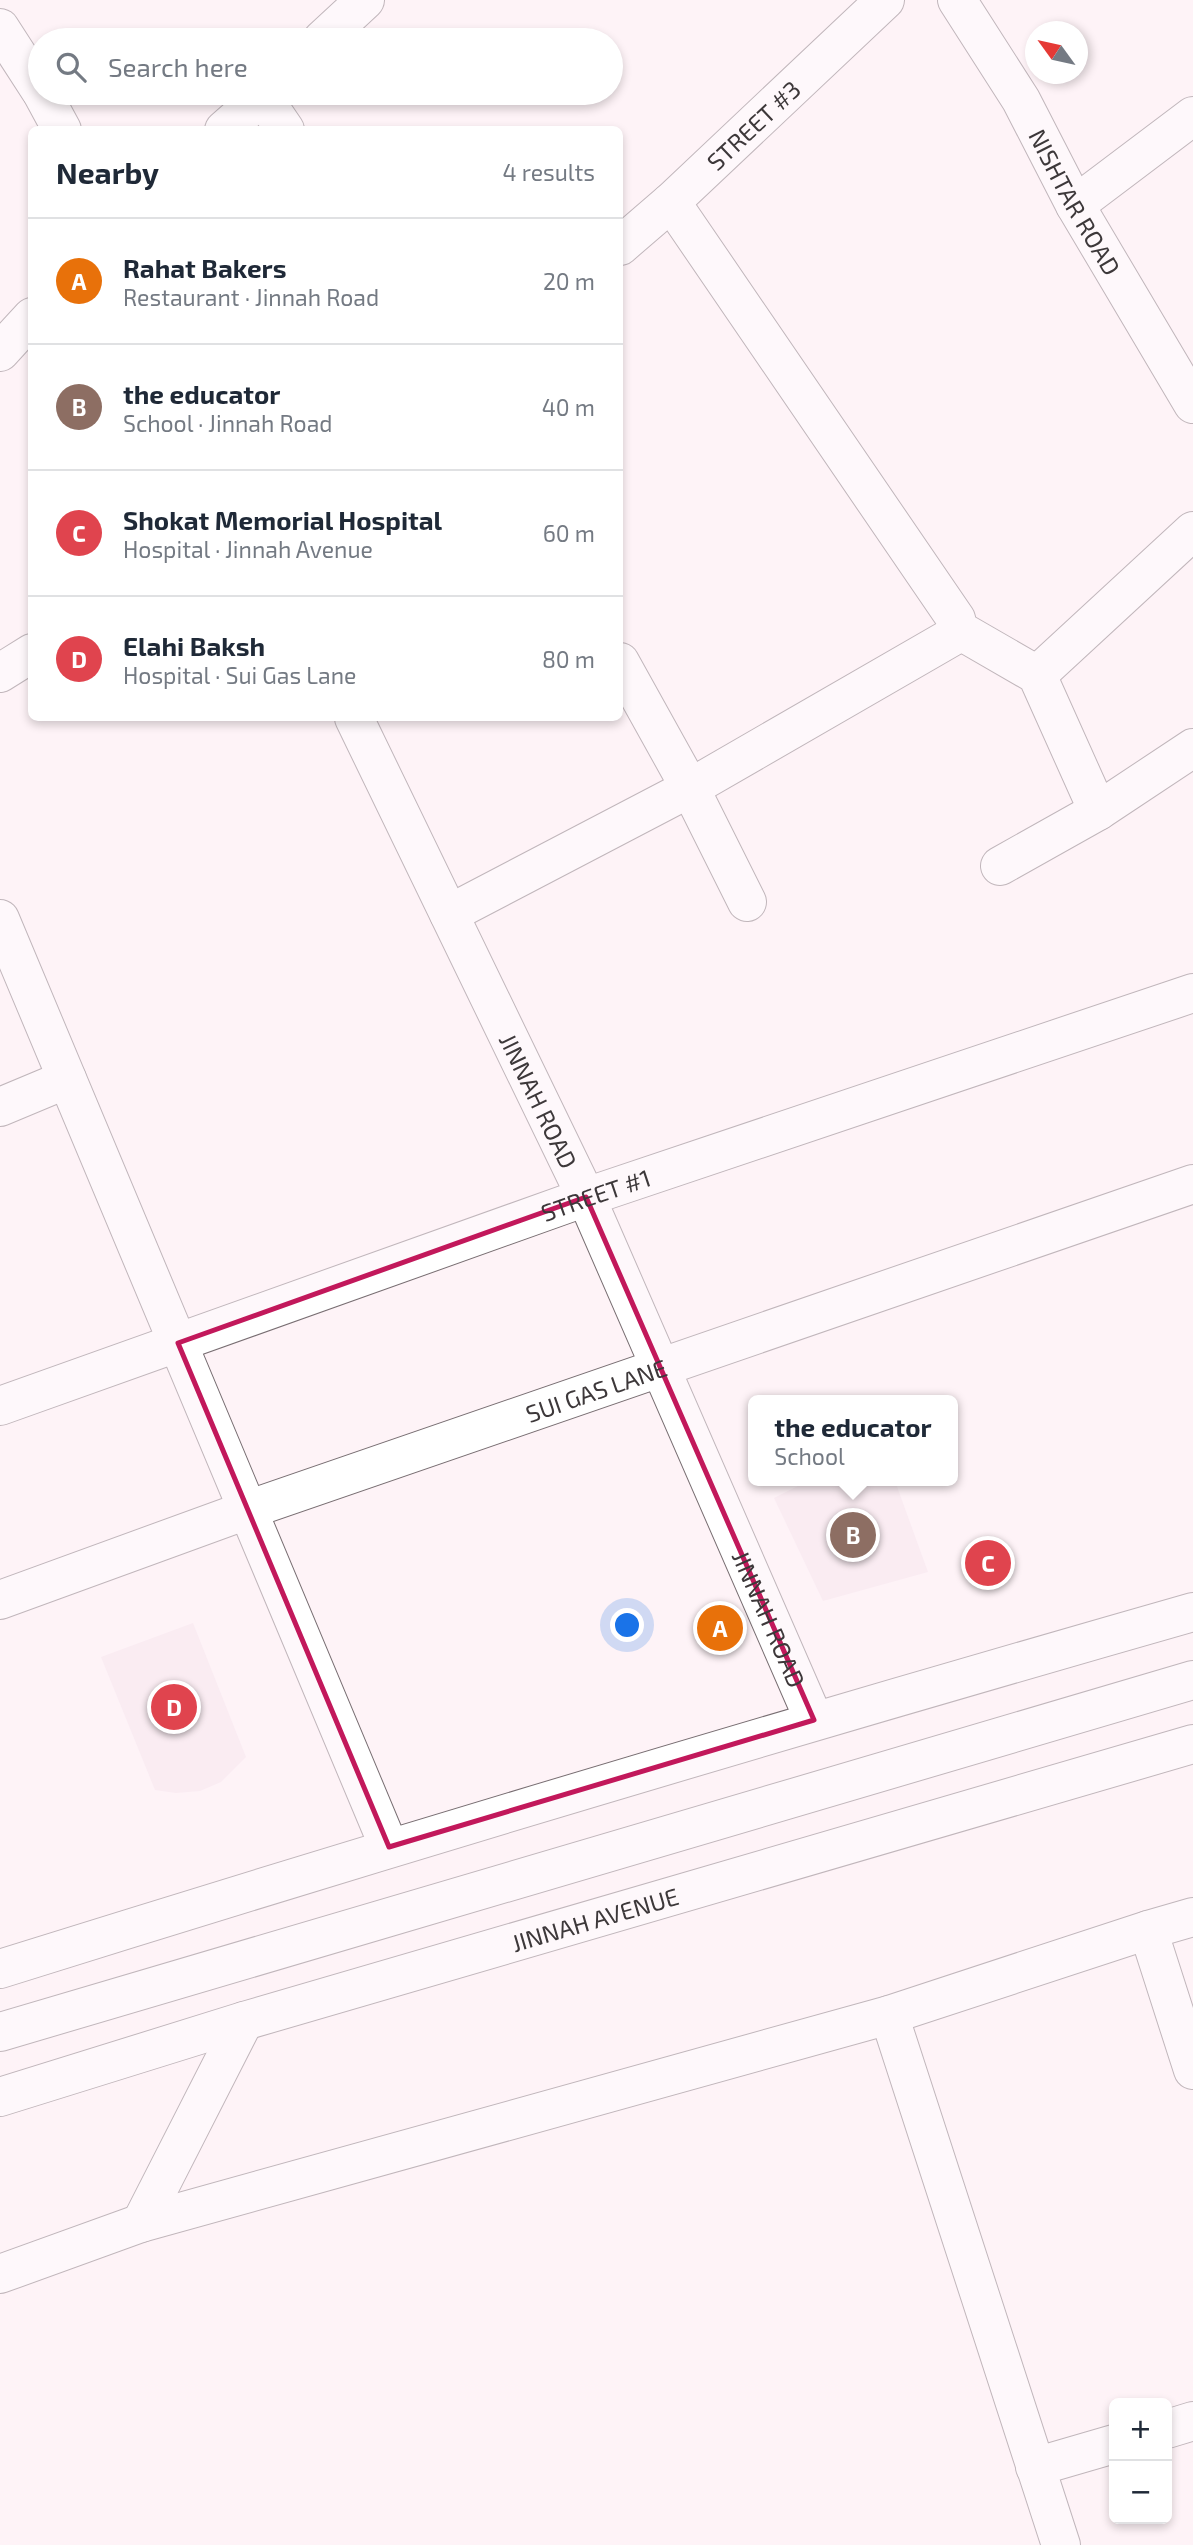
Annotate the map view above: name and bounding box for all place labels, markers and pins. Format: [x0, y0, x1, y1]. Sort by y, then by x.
pin: B [830, 1509, 876, 1561]
pin: C [965, 1537, 1011, 1589]
pin: A [697, 1602, 743, 1654]
pin: D [151, 1681, 197, 1733]

